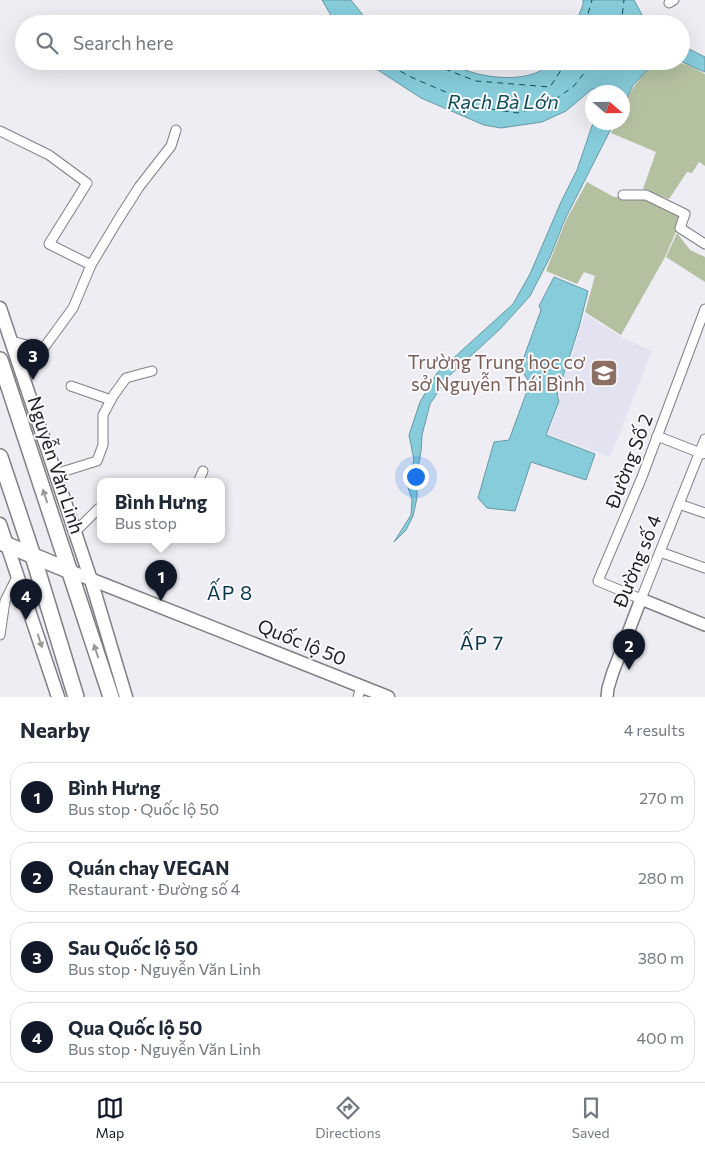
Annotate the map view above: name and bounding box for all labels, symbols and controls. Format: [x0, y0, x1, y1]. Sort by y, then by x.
search box [15, 15, 690, 70]
icon: search [33, 29, 61, 57]
text: Search here [73, 31, 173, 54]
north arrow [585, 85, 630, 130]
water label: Rạch Bà Lớn [447, 89, 559, 113]
pin: 3 [17, 339, 49, 380]
place label: Trường Trung học cơ sở Nguyễn Thái Bình [408, 350, 586, 395]
school or university icon: Trường Trung học cơ sở Nguyễn Thái Bình [589, 358, 619, 388]
street label: Nguyễn Văn Linh [23, 393, 90, 537]
street label: Đường Số 2 [600, 410, 657, 512]
your location [403, 464, 429, 490]
popup [97, 478, 225, 543]
one-way arrow [41, 488, 49, 503]
text: Bình Hưng [115, 490, 207, 513]
street label: Đường số 4 [607, 511, 666, 611]
text: Bus stop [115, 513, 177, 532]
pin: 1 [145, 560, 177, 601]
district label: ẤP 8 [207, 578, 253, 604]
pin: 4 [10, 579, 42, 620]
street label: Quốc lộ 50 [254, 613, 350, 670]
district label: ẤP 7 [460, 628, 504, 654]
pin: 2 [613, 629, 645, 670]
one-way arrow [36, 634, 44, 649]
one-way arrow [91, 643, 99, 658]
text: Nearby [20, 717, 90, 742]
text: 4 results [624, 720, 685, 739]
text: Bình Hưng [68, 776, 160, 799]
text: 1 [33, 788, 41, 807]
text: 270 m [639, 788, 684, 807]
text: Bus stop · Quốc lộ 50 [68, 799, 219, 818]
text: Quán chay VEGAN [68, 856, 229, 879]
text: 2 [32, 868, 42, 887]
text: 280 m [638, 868, 684, 887]
text: Restaurant · Đường số 4 [68, 879, 240, 898]
text: Sau Quốc lộ 50 [68, 936, 198, 959]
text: 3 [32, 948, 42, 967]
text: 380 m [638, 948, 684, 967]
text: Bus stop · Nguyễn Văn Linh [68, 959, 261, 978]
text: Qua Quốc lộ 50 [68, 1016, 202, 1039]
text: 4 [32, 1028, 42, 1047]
text: 400 m [636, 1028, 684, 1047]
text: Bus stop · Nguyễn Văn Linh [68, 1039, 261, 1058]
tab: Map [95, 1094, 124, 1141]
tab: Directions [315, 1094, 381, 1141]
tab: Saved [572, 1094, 610, 1141]

